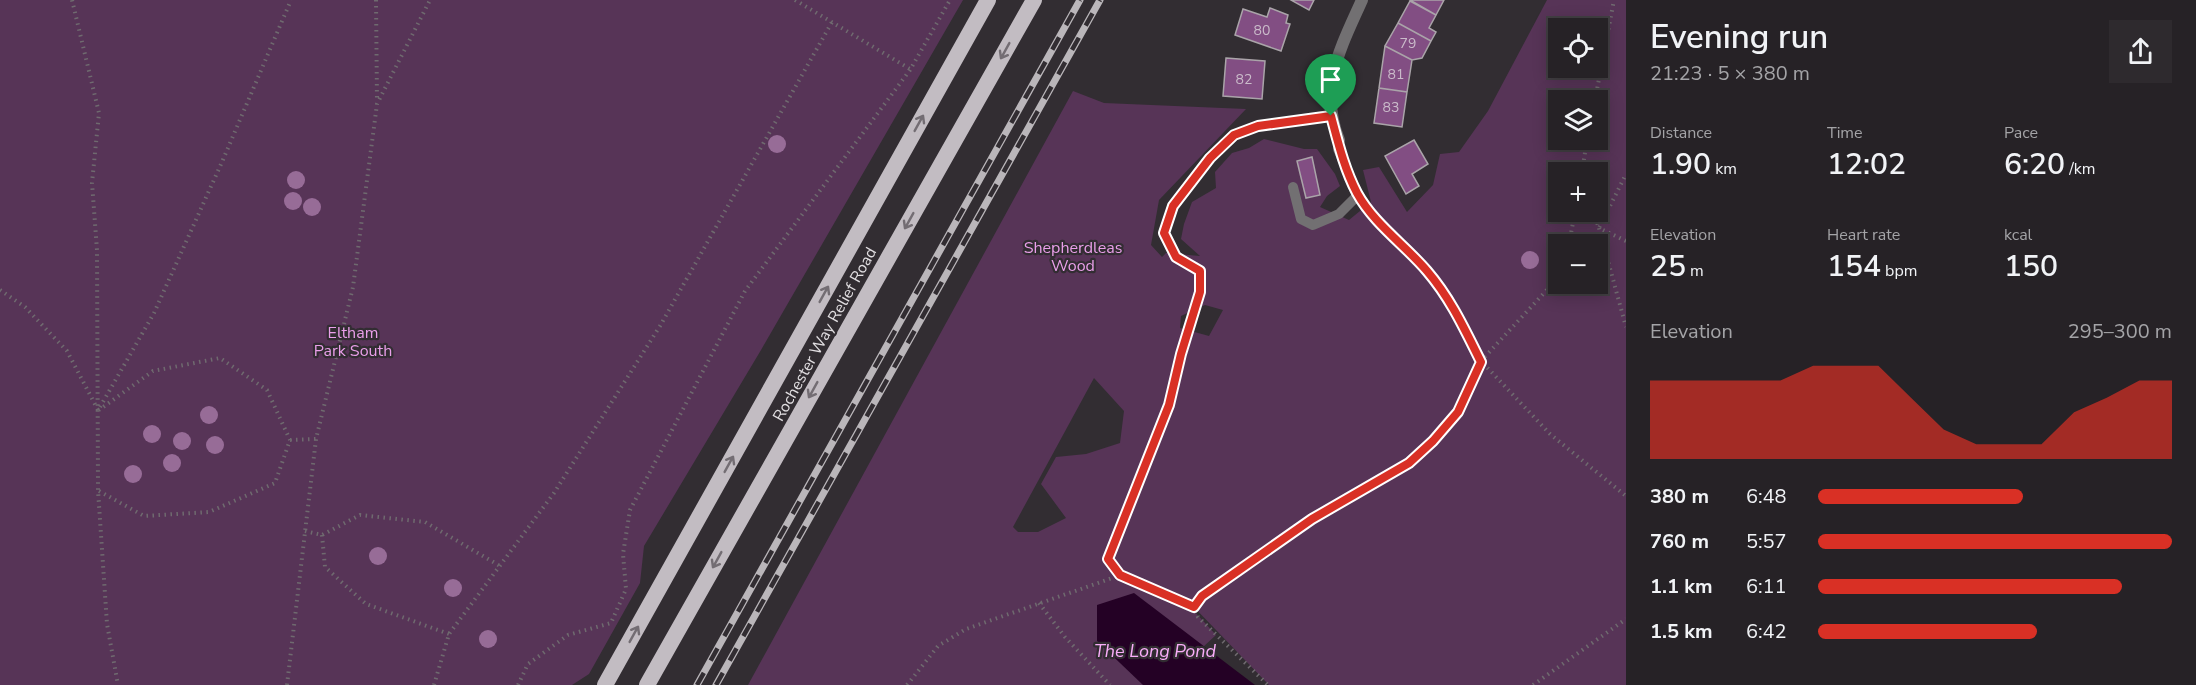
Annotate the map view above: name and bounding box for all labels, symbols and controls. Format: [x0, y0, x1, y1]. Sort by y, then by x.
text: Evening run [1650, 15, 1828, 60]
map controls [1548, 18, 1608, 294]
button: locate [1548, 18, 1608, 78]
button: share [2109, 20, 2172, 83]
house number: 80 [1254, 21, 1270, 40]
house number: 79 [1400, 34, 1416, 53]
one-way arrow [999, 42, 1011, 59]
pin [1305, 54, 1356, 116]
text: 21:23 · 5 × 380 m [1650, 60, 1810, 87]
icon: arrive [1314, 63, 1347, 96]
house number: 81 [1388, 65, 1404, 84]
house number: 82 [1236, 70, 1252, 89]
button: layers [1548, 90, 1608, 150]
house number: 83 [1383, 98, 1399, 117]
one-way arrow [914, 115, 925, 133]
text: Distance [1650, 122, 1712, 144]
text: Time [1827, 122, 1863, 144]
text: Pace [2004, 122, 2038, 144]
text: 1.90 [1650, 144, 1711, 185]
text: 12:02 [1827, 144, 1906, 185]
text: 6:20 [2004, 144, 2065, 185]
text: km [1711, 158, 1737, 180]
text: /km [2065, 158, 2095, 180]
button: + [1548, 162, 1608, 222]
one-way arrow [903, 212, 915, 229]
text: Elevation [1650, 224, 1716, 246]
text: Heart rate [1827, 224, 1900, 246]
text: kcal [2004, 224, 2032, 246]
button: − [1548, 234, 1608, 294]
park label: Shepherdleas Wood [1024, 237, 1122, 277]
street label: Rochester Way Relief Road [768, 243, 882, 426]
text: 25 [1650, 246, 1686, 287]
text: 154 [1827, 246, 1881, 287]
text: 150 [2004, 246, 2058, 287]
text: m [1686, 260, 1704, 282]
text: bpm [1881, 260, 1917, 282]
one-way arrow [819, 285, 830, 303]
text: Elevation [1650, 318, 1733, 345]
text: 295–300 m [2068, 318, 2172, 345]
park label: Eltham Park South [314, 322, 392, 362]
one-way arrow [807, 381, 818, 399]
one-way arrow [723, 456, 735, 473]
text: 380 m [1650, 483, 1709, 510]
text: 6:48 [1746, 483, 1787, 510]
text: 760 m [1650, 528, 1709, 555]
text: 5:57 [1746, 528, 1787, 555]
one-way arrow [711, 551, 723, 568]
text: 1.1 km [1650, 573, 1713, 600]
text: 6:11 [1746, 573, 1787, 600]
text: 1.5 km [1650, 618, 1713, 645]
text: 6:42 [1746, 618, 1787, 645]
one-way arrow [628, 626, 640, 643]
water label: The Long Pond [1094, 639, 1217, 663]

